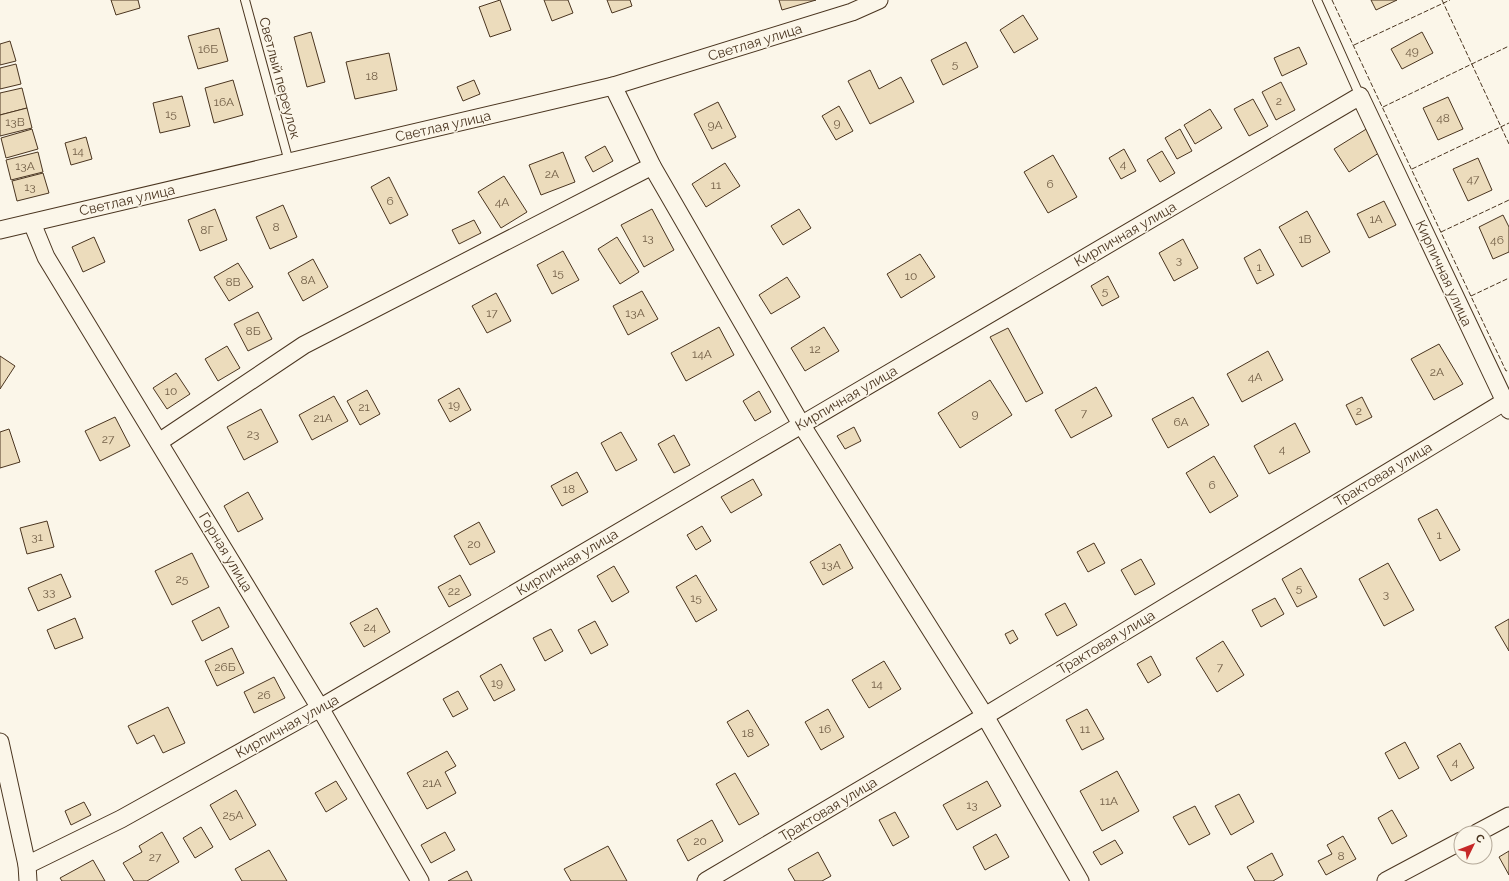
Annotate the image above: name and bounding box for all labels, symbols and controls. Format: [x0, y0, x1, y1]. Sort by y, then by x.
street label: Светлый переулок [256, 15, 304, 141]
street label: Светлая улица [706, 20, 804, 64]
house number: 16Б [198, 42, 218, 56]
house number: 49 [1405, 44, 1419, 58]
house number: 5 [952, 57, 959, 71]
house number: 18 [366, 69, 378, 83]
house number: 2 [1276, 94, 1282, 108]
house number: 16А [214, 95, 234, 109]
house number: 15 [165, 107, 177, 121]
street label: Светлая улица [394, 107, 492, 145]
house number: 48 [1436, 111, 1450, 125]
house number: 13В [5, 115, 25, 129]
house number: 9 [833, 116, 841, 130]
house number: 9А [707, 118, 723, 132]
house number: 14 [72, 144, 84, 158]
house number: 4 [1120, 157, 1127, 171]
house number: 13А [15, 159, 35, 173]
house number: 2А [545, 167, 559, 181]
house number: 47 [1467, 172, 1480, 186]
house number: 6 [1046, 177, 1054, 191]
house number: 11 [711, 178, 721, 192]
house number: 13 [24, 180, 36, 194]
street label: Светлая улица [78, 181, 176, 219]
house number: 6 [386, 194, 394, 208]
house number: 4А [495, 195, 509, 209]
street label: Кирпичная улица [1071, 198, 1179, 270]
house number: 1А [1369, 212, 1383, 226]
street label: Кирпичная улица [1412, 217, 1476, 329]
house number: 8 [272, 220, 280, 234]
house number: 8Г [200, 223, 214, 237]
house number: 13 [642, 231, 654, 245]
house number: 1В [1298, 232, 1312, 246]
house number: 46 [1490, 233, 1504, 247]
house number: 3 [1176, 253, 1182, 267]
house number: 1 [1256, 260, 1262, 274]
house number: 15 [552, 266, 564, 280]
house number: 10 [905, 269, 917, 283]
house number: 8А [300, 273, 316, 287]
house number: 8В [225, 275, 241, 289]
house number: 5 [1102, 284, 1109, 298]
house number: 17 [486, 306, 498, 320]
house number: 13А [625, 306, 645, 320]
house number: 8Б [246, 324, 261, 338]
house number: 12 [809, 342, 821, 356]
house number: 14А [692, 347, 712, 361]
street label: Кирпичная улица [792, 362, 900, 434]
house number: 2А [1430, 365, 1444, 379]
house number: 4А [1248, 370, 1262, 384]
house number: 10 [165, 384, 177, 398]
house number: 19 [448, 398, 460, 412]
house number: 21 [358, 400, 370, 414]
house number: 2 [1356, 404, 1362, 418]
house number: 7 [1081, 406, 1088, 420]
house number: 9 [971, 407, 979, 421]
house number: 21А [313, 411, 333, 425]
house number: 6А [1173, 415, 1189, 429]
house number: 23 [247, 427, 259, 441]
house number: 27 [102, 432, 115, 446]
street label: Трактовая улица [1331, 439, 1435, 509]
house number: 4 [1279, 442, 1286, 456]
house number: 6 [1208, 478, 1216, 492]
house number: 18 [563, 482, 575, 496]
street label: Горная улица [196, 509, 256, 595]
street label: Кирпичная улица [514, 525, 620, 599]
house number: 1 [1436, 528, 1442, 542]
house number: 31 [31, 530, 43, 544]
house number: 20 [467, 537, 481, 551]
house number: 13А [821, 558, 841, 572]
house number: 25 [176, 572, 189, 586]
house number: 5 [1296, 581, 1303, 595]
house number: 22 [448, 584, 460, 598]
house number: 33 [43, 585, 55, 599]
house number: 3 [1383, 587, 1389, 601]
house number: 15 [690, 591, 702, 605]
street label: Трактовая улица [1054, 607, 1158, 677]
house number: 24 [364, 620, 377, 634]
house number: 26Б [214, 660, 236, 674]
house number: 7 [1217, 660, 1224, 674]
house number: 19 [491, 676, 503, 690]
house number: 14 [871, 677, 883, 691]
house number: 26 [257, 688, 271, 702]
street label: Кирпичная улица [233, 691, 341, 761]
house number: 16 [819, 722, 831, 736]
house number: 11 [1080, 722, 1090, 736]
house number: 18 [742, 726, 754, 740]
house number: 4 [1452, 755, 1459, 769]
street label: Трактовая улица [776, 774, 880, 844]
house number: 21А [422, 776, 442, 790]
house number: 11А [1100, 794, 1118, 808]
house number: 13 [966, 798, 978, 812]
house number: 25А [223, 808, 243, 822]
north arrow [1453, 825, 1493, 865]
text: С [1473, 831, 1488, 846]
house number: 20 [693, 834, 707, 848]
house number: 8 [1337, 849, 1345, 863]
house number: 27 [149, 850, 162, 864]

